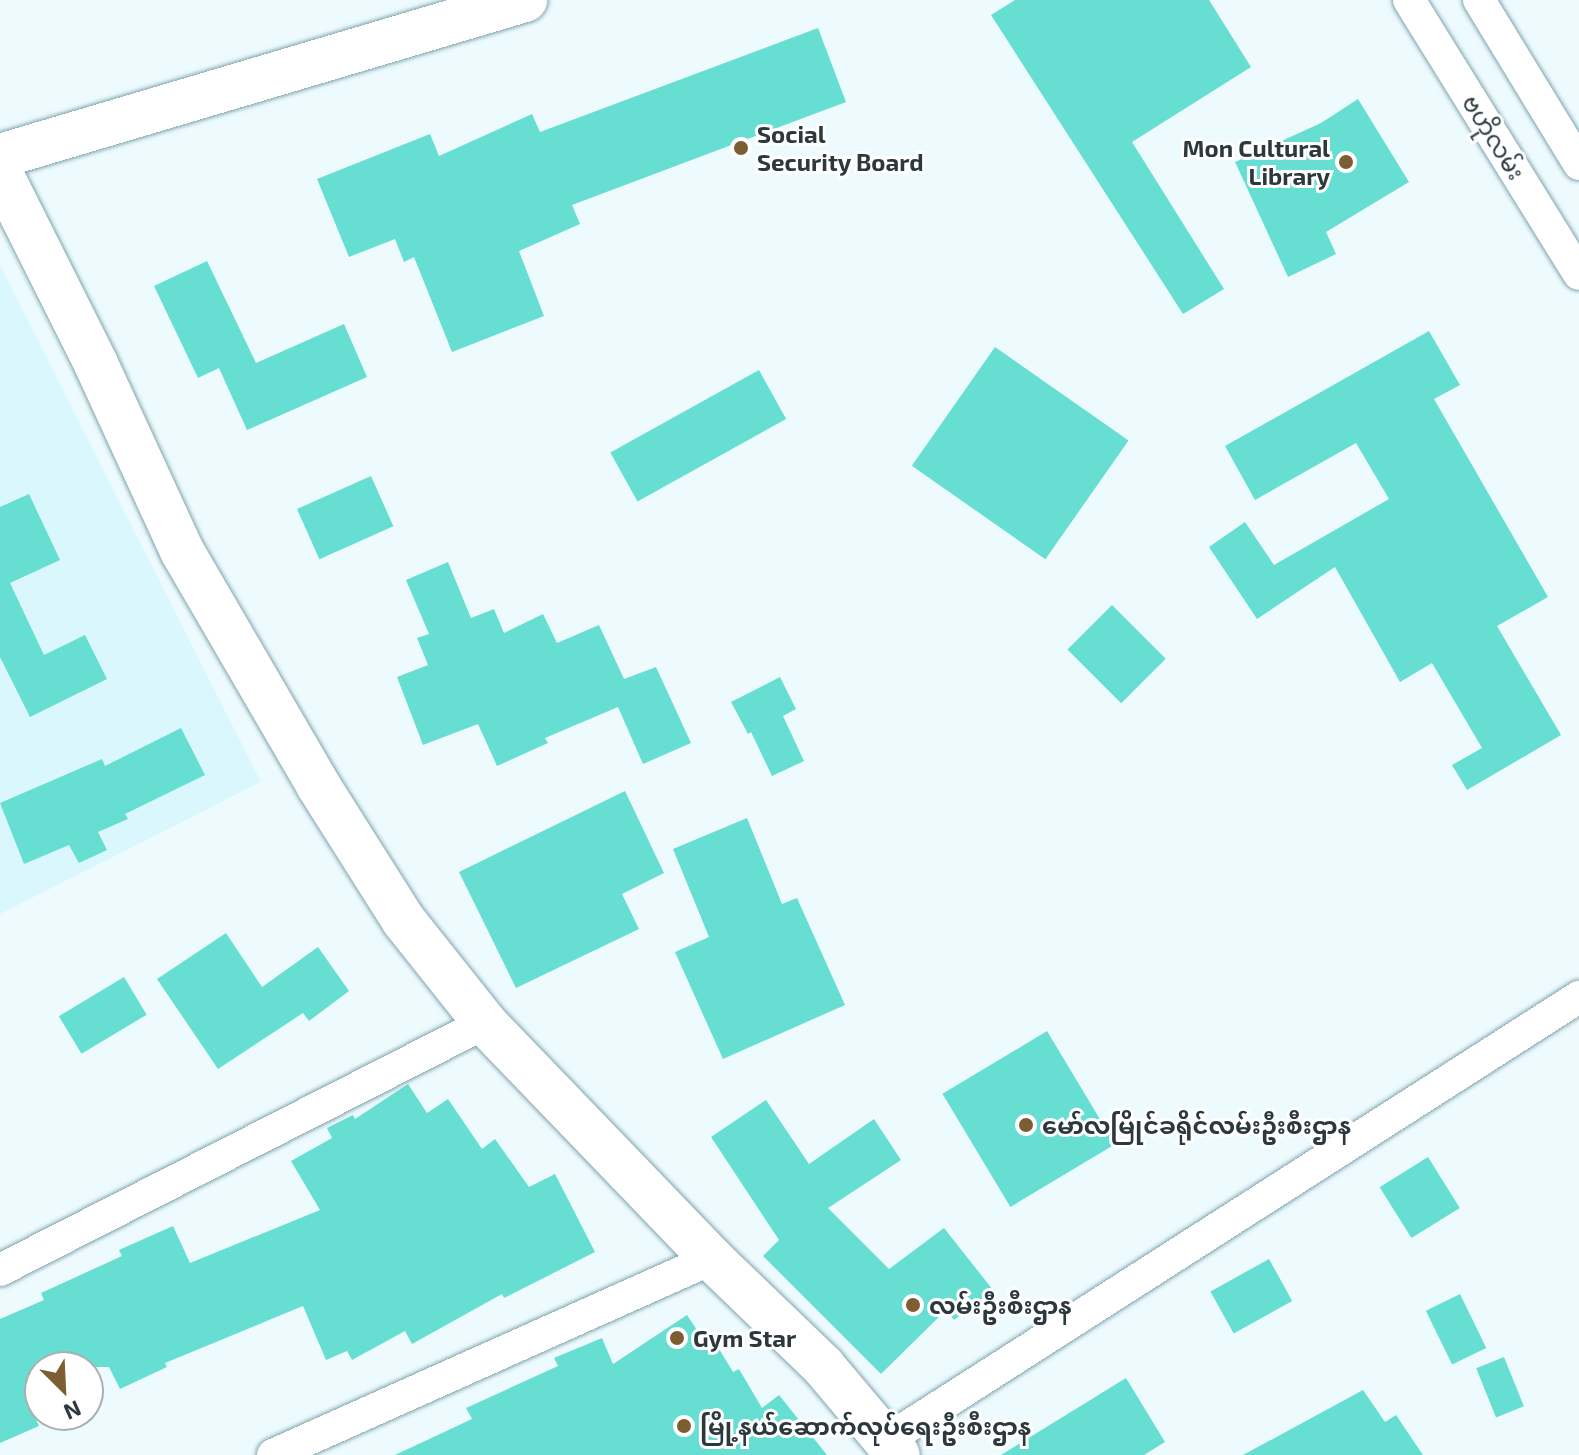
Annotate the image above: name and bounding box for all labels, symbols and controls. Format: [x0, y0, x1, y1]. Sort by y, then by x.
street label: ဗဟိုလမ်း [1457, 89, 1531, 185]
place label: Social Security Board [757, 120, 924, 176]
place label: Mon Cultural Library [1183, 134, 1330, 190]
marker: Social Security Board [732, 139, 750, 157]
marker: Mon Cultural Library [1337, 153, 1355, 171]
place label: မော်လမြိုင်ခရိုင်လမ်းဦးစီးဌာန [1042, 1111, 1351, 1139]
marker: မော်လမြိုင်ခရိုင်လမ်းဦးစီးဌာန [1017, 1116, 1035, 1134]
place label: လမ်းဦးစီးဌာန [929, 1291, 1072, 1319]
marker: လမ်းဦးစီးဌာန [904, 1296, 922, 1314]
place label: Gym Star [693, 1324, 796, 1352]
marker: Gym Star [668, 1329, 686, 1347]
north arrow [24, 1351, 104, 1431]
text: N [60, 1396, 86, 1426]
place label: မြို့နယ်ဆောက်လုပ်ရေးဦးစီးဌာန [700, 1412, 1031, 1440]
marker: မြို့နယ်ဆောက်လုပ်ရေးဦးစီးဌာန [675, 1417, 693, 1435]

